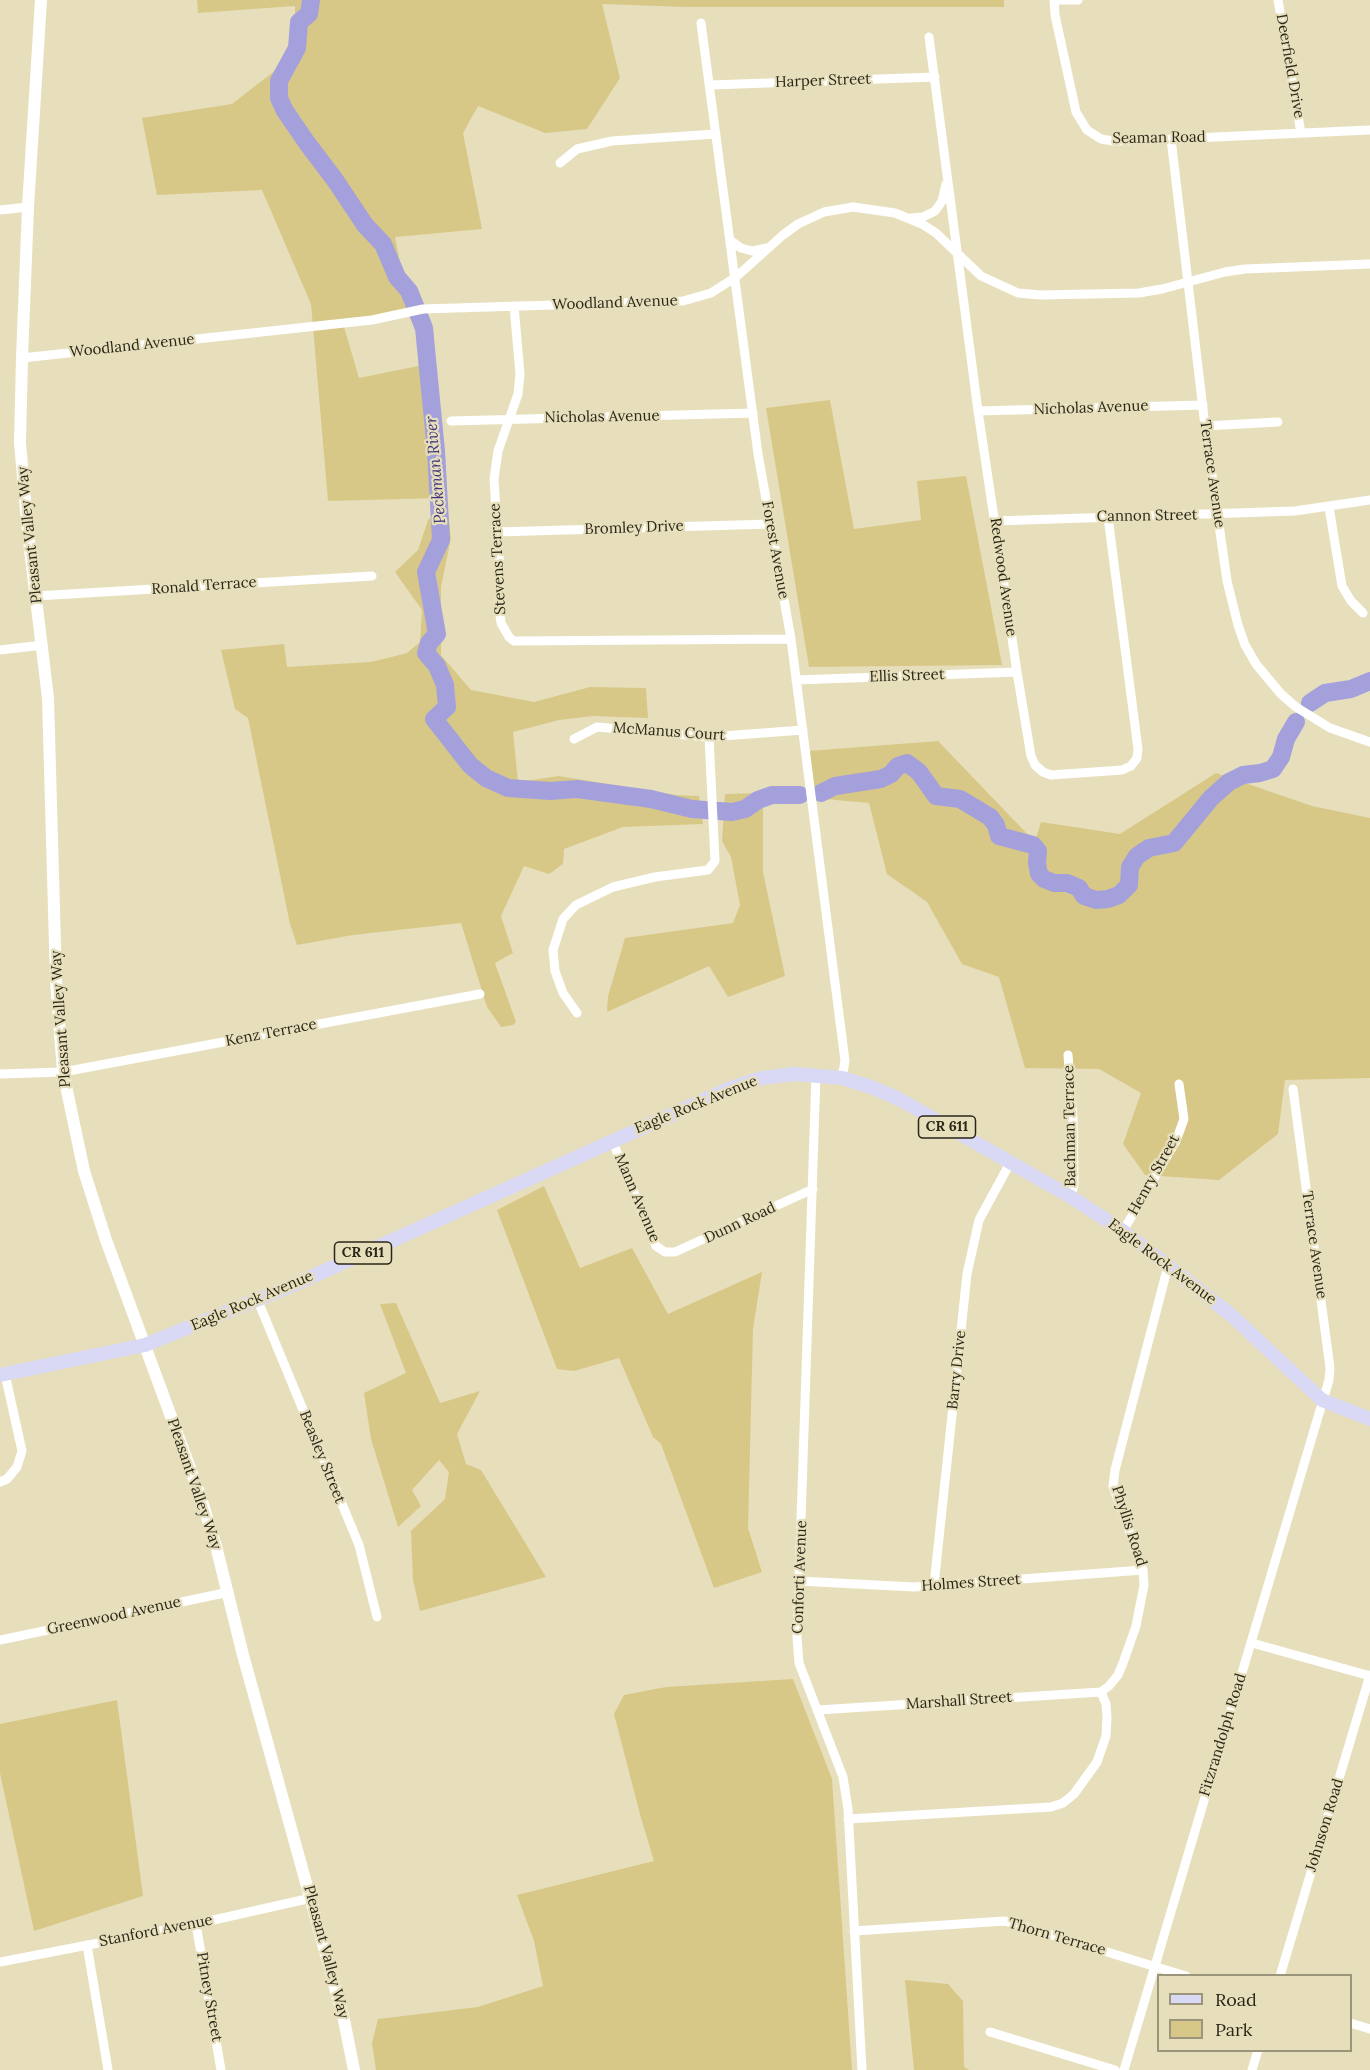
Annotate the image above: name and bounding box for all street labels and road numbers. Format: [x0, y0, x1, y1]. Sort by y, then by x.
street label: Deerfield Drive [1272, 12, 1308, 120]
street label: Harper Street [775, 70, 871, 92]
street label: Seaman Road [1112, 128, 1206, 148]
street label: Woodland Avenue [552, 292, 678, 314]
street label: Woodland Avenue [69, 330, 195, 362]
street label: Nicholas Avenue [1033, 397, 1149, 419]
street label: Nicholas Avenue [544, 407, 660, 427]
street label: Terrace Avenue [1196, 419, 1228, 529]
street label: Pleasant Valley Way [14, 466, 46, 604]
street label: Forest Avenue [758, 500, 792, 600]
street label: Stevens Terrace [486, 503, 510, 615]
street label: Cannon Street [1096, 506, 1198, 526]
street label: Bromley Drive [584, 517, 684, 539]
street label: Redwood Avenue [986, 517, 1020, 637]
street label: Ronald Terrace [151, 573, 257, 599]
street label: Ellis Street [869, 666, 945, 686]
street label: McManus Court [612, 719, 726, 745]
street label: Pleasant Valley Way [47, 950, 75, 1088]
street label: Kenz Terrace [224, 1015, 318, 1051]
street label: Bachman Terrace [1060, 1065, 1080, 1187]
street label: Eagle Rock Avenue [632, 1072, 760, 1138]
road number: CR 611 [918, 1116, 976, 1138]
street label: Henry Street [1124, 1131, 1184, 1219]
street label: Mann Avenue [610, 1151, 664, 1245]
street label: Terrace Avenue [1298, 1190, 1330, 1300]
street label: Dunn Road [701, 1199, 779, 1247]
street label: Eagle Rock Avenue [1104, 1215, 1220, 1309]
road number: CR 611 [334, 1242, 392, 1264]
street label: Eagle Rock Avenue [188, 1267, 316, 1335]
street label: Barry Drive [944, 1329, 970, 1411]
street label: Beasley Street [295, 1408, 349, 1506]
street label: Pleasant Valley Way [163, 1416, 225, 1552]
street label: Phyllis Road [1107, 1483, 1151, 1569]
street label: Conforti Avenue [789, 1520, 811, 1634]
street label: Holmes Street [921, 1571, 1021, 1595]
street label: Greenwood Avenue [46, 1593, 182, 1639]
street label: Fitzrandolph Road [1196, 1671, 1250, 1799]
street label: Marshall Street [905, 1688, 1013, 1714]
street label: Johnson Road [1302, 1776, 1348, 1874]
street label: Pleasant Valley Way [300, 1883, 352, 2021]
street label: Stanford Avenue [98, 1911, 214, 1951]
street label: Thorn Terrace [1006, 1914, 1108, 1960]
street label: Pitney Street [192, 1951, 226, 2043]

